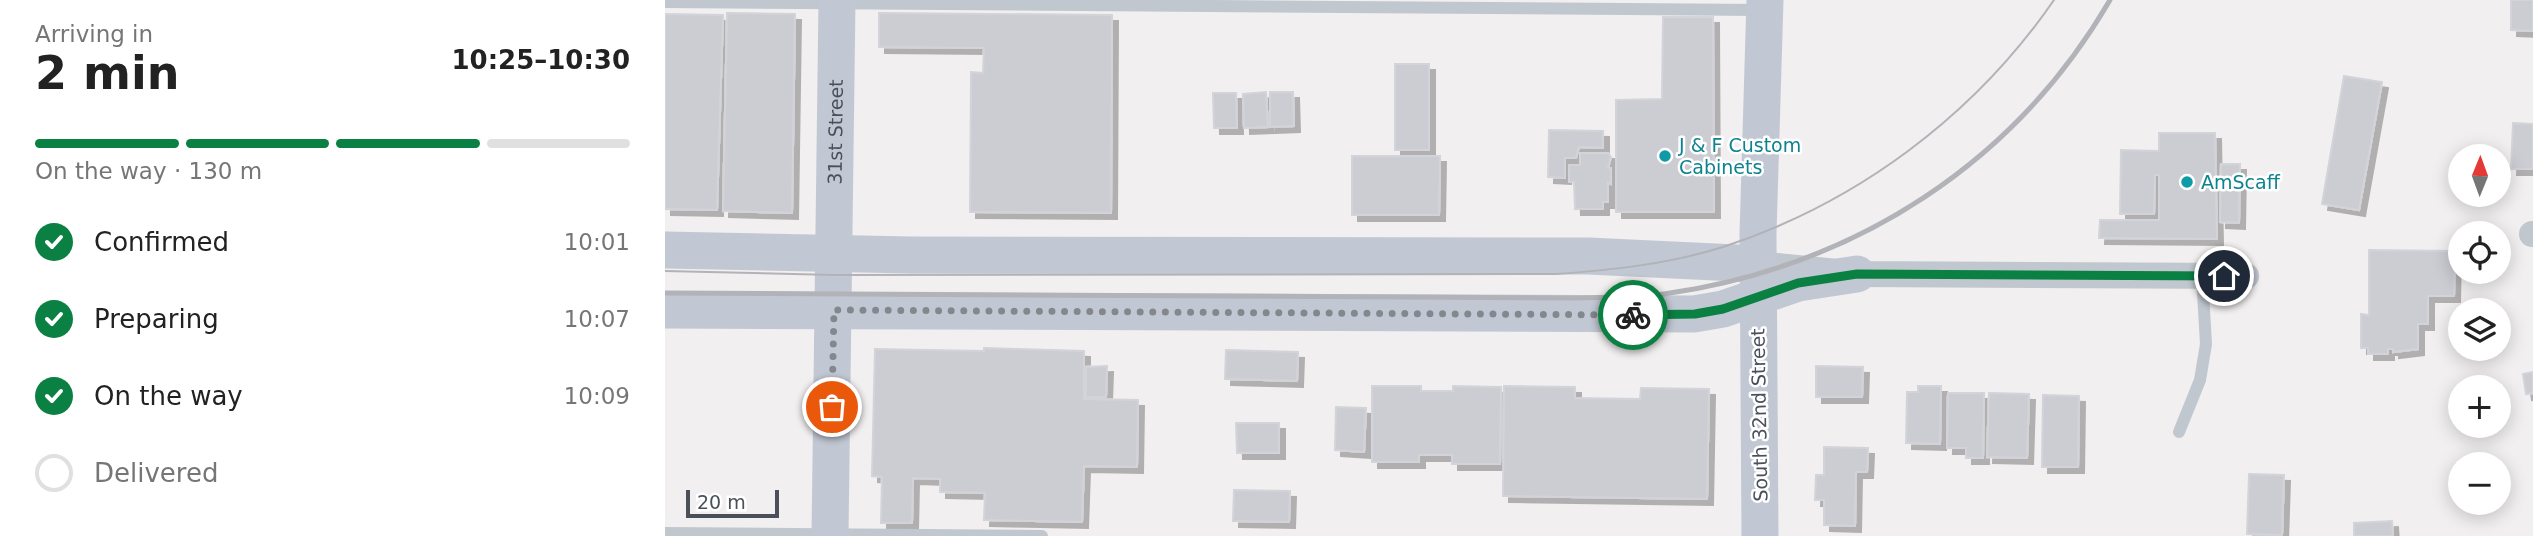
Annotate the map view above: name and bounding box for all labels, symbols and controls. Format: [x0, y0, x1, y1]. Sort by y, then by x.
text: Arriving in [35, 21, 153, 47]
text: 10:25–10:30 [451, 45, 630, 75]
text: 2 min [35, 46, 179, 100]
street label: 31st Street [824, 79, 847, 185]
place label: J & F Custom Cabinets [1678, 134, 1801, 178]
north arrow [2448, 144, 2511, 206]
map controls [2448, 144, 2511, 515]
marker: J & F Custom Cabinets [1657, 148, 1673, 164]
text: On the way · 130 m [35, 158, 262, 184]
place label: AmScaff [2201, 171, 2281, 193]
marker: AmScaff [2179, 174, 2195, 190]
button: locate [2448, 221, 2511, 284]
icon: check [35, 223, 73, 261]
text: Confirmed [94, 227, 229, 257]
text: 10:01 [564, 229, 630, 255]
pin [2194, 246, 2254, 306]
icon: home [2205, 257, 2243, 295]
courier [1598, 280, 1668, 350]
icon: bike [1614, 296, 1652, 334]
button: layers [2448, 298, 2511, 361]
icon: check [35, 300, 73, 338]
text: Preparing [94, 304, 219, 334]
text: 10:07 [564, 306, 630, 332]
street label: South 32nd Street [1746, 328, 1772, 502]
button: + [2448, 375, 2511, 438]
icon: check [35, 377, 73, 415]
pin [802, 377, 862, 437]
text: On the way [94, 381, 243, 411]
text: 10:09 [564, 383, 630, 409]
icon: bag [813, 388, 851, 426]
button: − [2448, 452, 2511, 515]
text: Delivered [94, 458, 218, 488]
scale bar [686, 487, 779, 519]
text: 20 m [697, 491, 746, 513]

